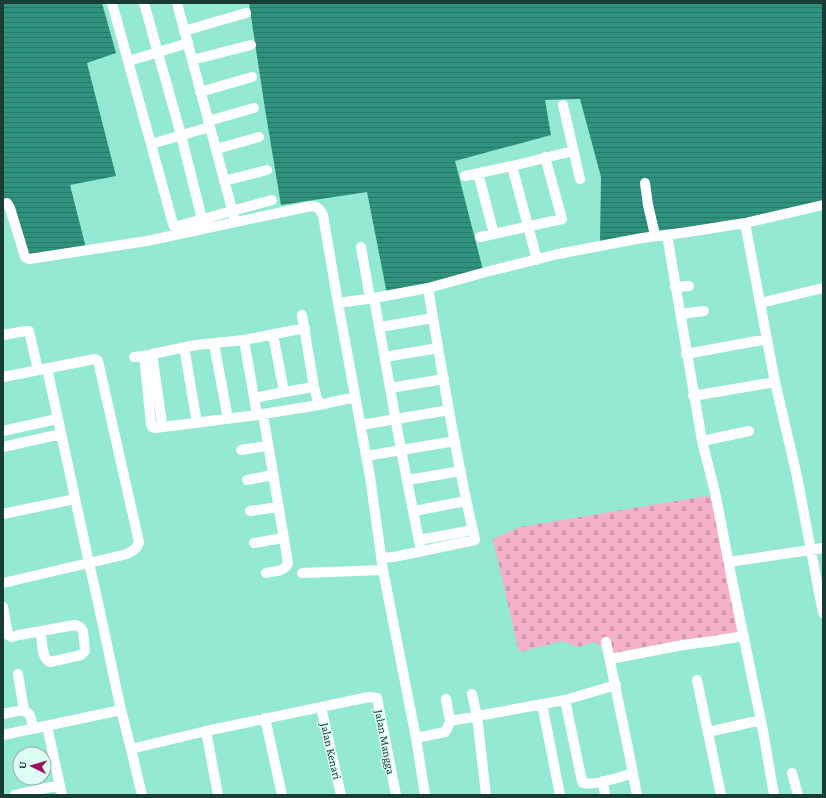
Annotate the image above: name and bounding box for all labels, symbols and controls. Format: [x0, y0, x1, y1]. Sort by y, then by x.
street label: Jalan Mangga [372, 707, 398, 776]
street label: Jalan Kenari [317, 720, 344, 781]
north arrow [12, 746, 52, 786]
text: U [16, 760, 28, 769]

